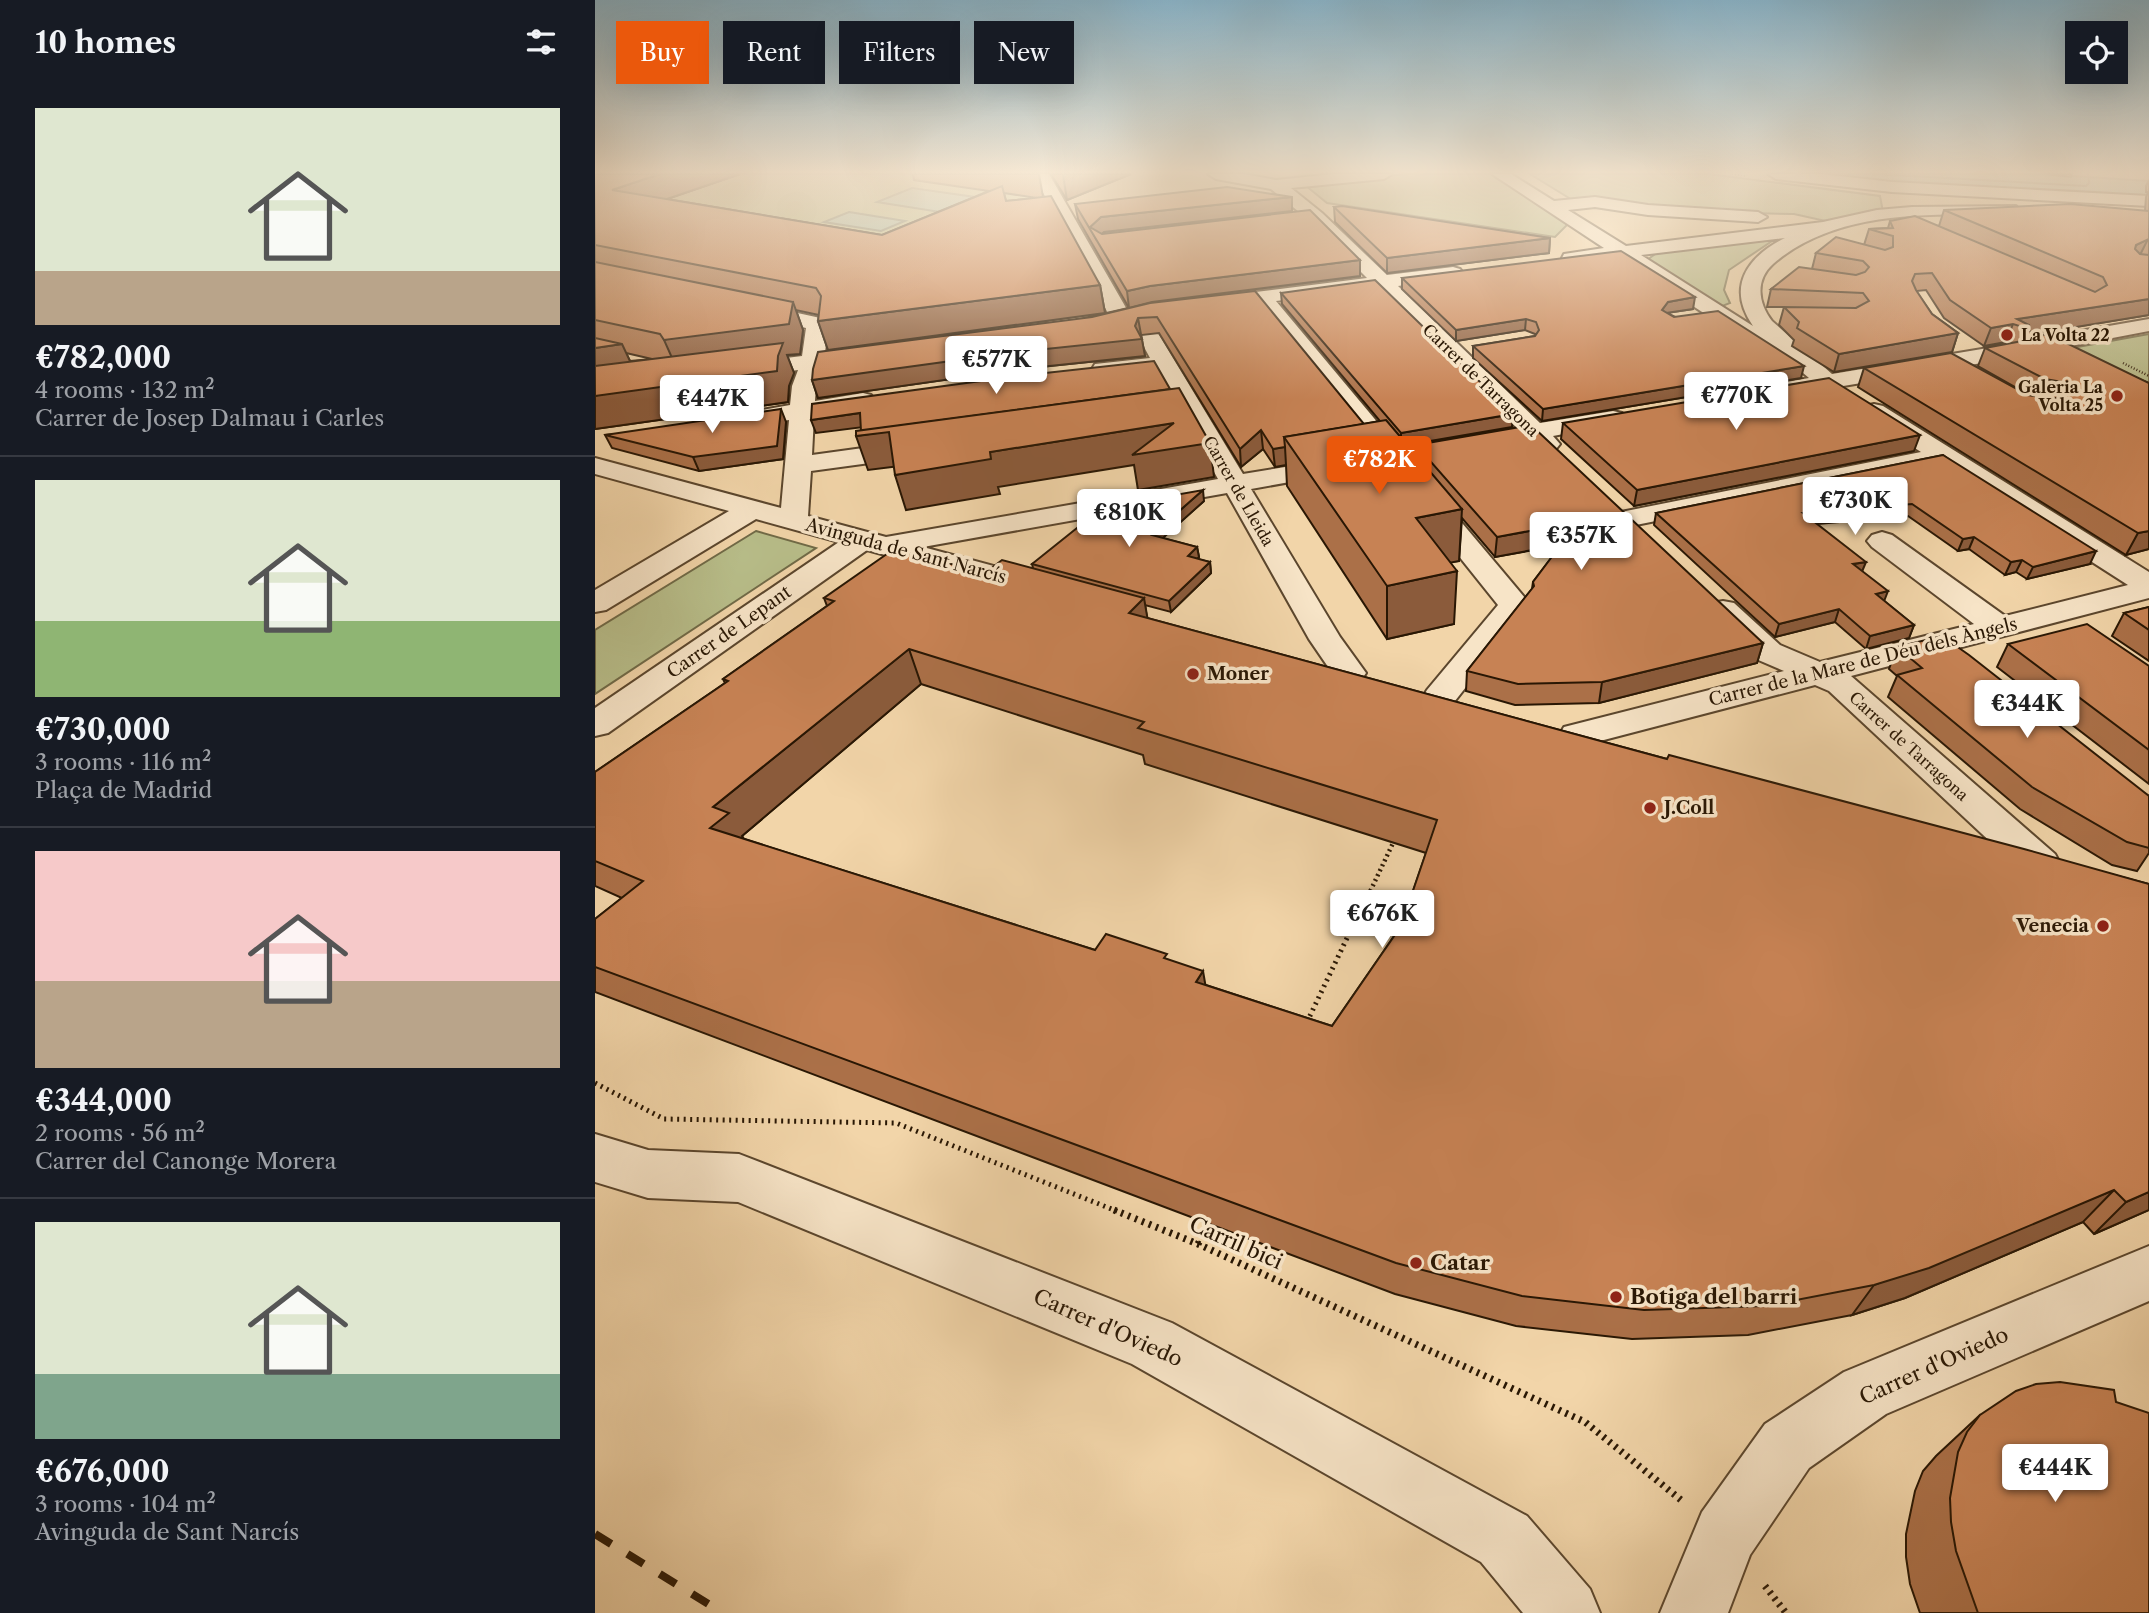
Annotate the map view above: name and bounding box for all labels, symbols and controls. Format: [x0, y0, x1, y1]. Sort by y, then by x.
chip: Buy [616, 21, 709, 84]
chip: Rent [723, 21, 825, 84]
chip: Filters [839, 21, 960, 84]
chip: New [974, 21, 1074, 84]
map controls [2065, 21, 2128, 84]
button: locate [2065, 21, 2128, 84]
icon: filters [522, 23, 560, 61]
text: 10 homes [35, 24, 176, 61]
icon: home [235, 153, 361, 279]
street label: Carrer de Tarragona [1419, 319, 1544, 441]
place label: La Volta 22 [2021, 325, 2110, 345]
marker: La Volta 22 [1999, 327, 2015, 343]
pin: €577K [947, 336, 1045, 396]
text: €782,000 [35, 339, 171, 376]
text: €577K [961, 345, 1031, 373]
pin: €770K [1687, 372, 1785, 432]
text: 4 rooms · 132 m² [35, 376, 215, 404]
pin: €447K [663, 376, 761, 435]
place label: Galeria La Volta 25 [2018, 377, 2104, 415]
text: €770K [1700, 381, 1772, 409]
text: €447K [676, 384, 748, 412]
marker: Galeria La Volta 25 [2109, 388, 2125, 404]
text: Carrer de Josep Dalmau i Carles [35, 404, 384, 432]
street label: Carrer de Lleida [1199, 432, 1279, 550]
pin: €782K [1330, 436, 1428, 496]
text: €782K [1343, 445, 1415, 473]
pin: €730K [1806, 477, 1904, 537]
text: €730K [1819, 486, 1891, 514]
pin: €810K [1080, 490, 1178, 549]
text: €810K [1093, 498, 1165, 526]
pin: €357K [1532, 512, 1630, 572]
street label: Avinguda de Sant Narcís [802, 513, 1009, 588]
text: €357K [1546, 521, 1616, 549]
icon: home [235, 525, 361, 651]
street label: Carrer de Lepant [663, 581, 796, 683]
street label: Carrer de la Mare de Déu dels Àngels [1706, 612, 2020, 711]
place label: Moner [1207, 663, 1269, 685]
marker: Moner [1185, 666, 1201, 682]
pin: €344K [1978, 680, 2076, 740]
street label: Carrer de Tarragona [1845, 687, 1973, 805]
text: €344K [1990, 689, 2064, 717]
text: €730,000 [35, 711, 171, 748]
text: 3 rooms · 116 m² [35, 748, 211, 776]
text: Plaça de Madrid [35, 776, 212, 804]
place label: J.Coll [1661, 797, 1714, 819]
marker: J.Coll [1642, 800, 1658, 816]
pin: €676K [1333, 890, 1431, 950]
icon: home [235, 896, 361, 1022]
text: €676K [1346, 899, 1418, 927]
place label: Venecia [2015, 915, 2090, 937]
marker: Venecia [2095, 918, 2111, 934]
text: €344,000 [35, 1082, 172, 1119]
text: 2 rooms · 56 m² [35, 1119, 205, 1147]
text: Carrer del Canonge Morera [35, 1147, 337, 1175]
street label: Carril bici [1186, 1211, 1287, 1274]
place label: Catar [1430, 1250, 1491, 1275]
marker: Catar [1408, 1255, 1424, 1271]
icon: home [235, 1267, 361, 1393]
street label: Carrer d'Oviedo [1030, 1283, 1187, 1372]
place label: Botiga del barri [1630, 1284, 1798, 1309]
marker: Botiga del barri [1608, 1289, 1624, 1305]
street label: Carrer d'Oviedo [1855, 1321, 2012, 1410]
pin: €444K [2006, 1444, 2104, 1504]
text: €676,000 [35, 1453, 170, 1490]
text: €444K [2018, 1453, 2092, 1481]
text: 3 rooms · 104 m² [35, 1490, 216, 1518]
text: Avinguda de Sant Narcís [35, 1518, 299, 1546]

